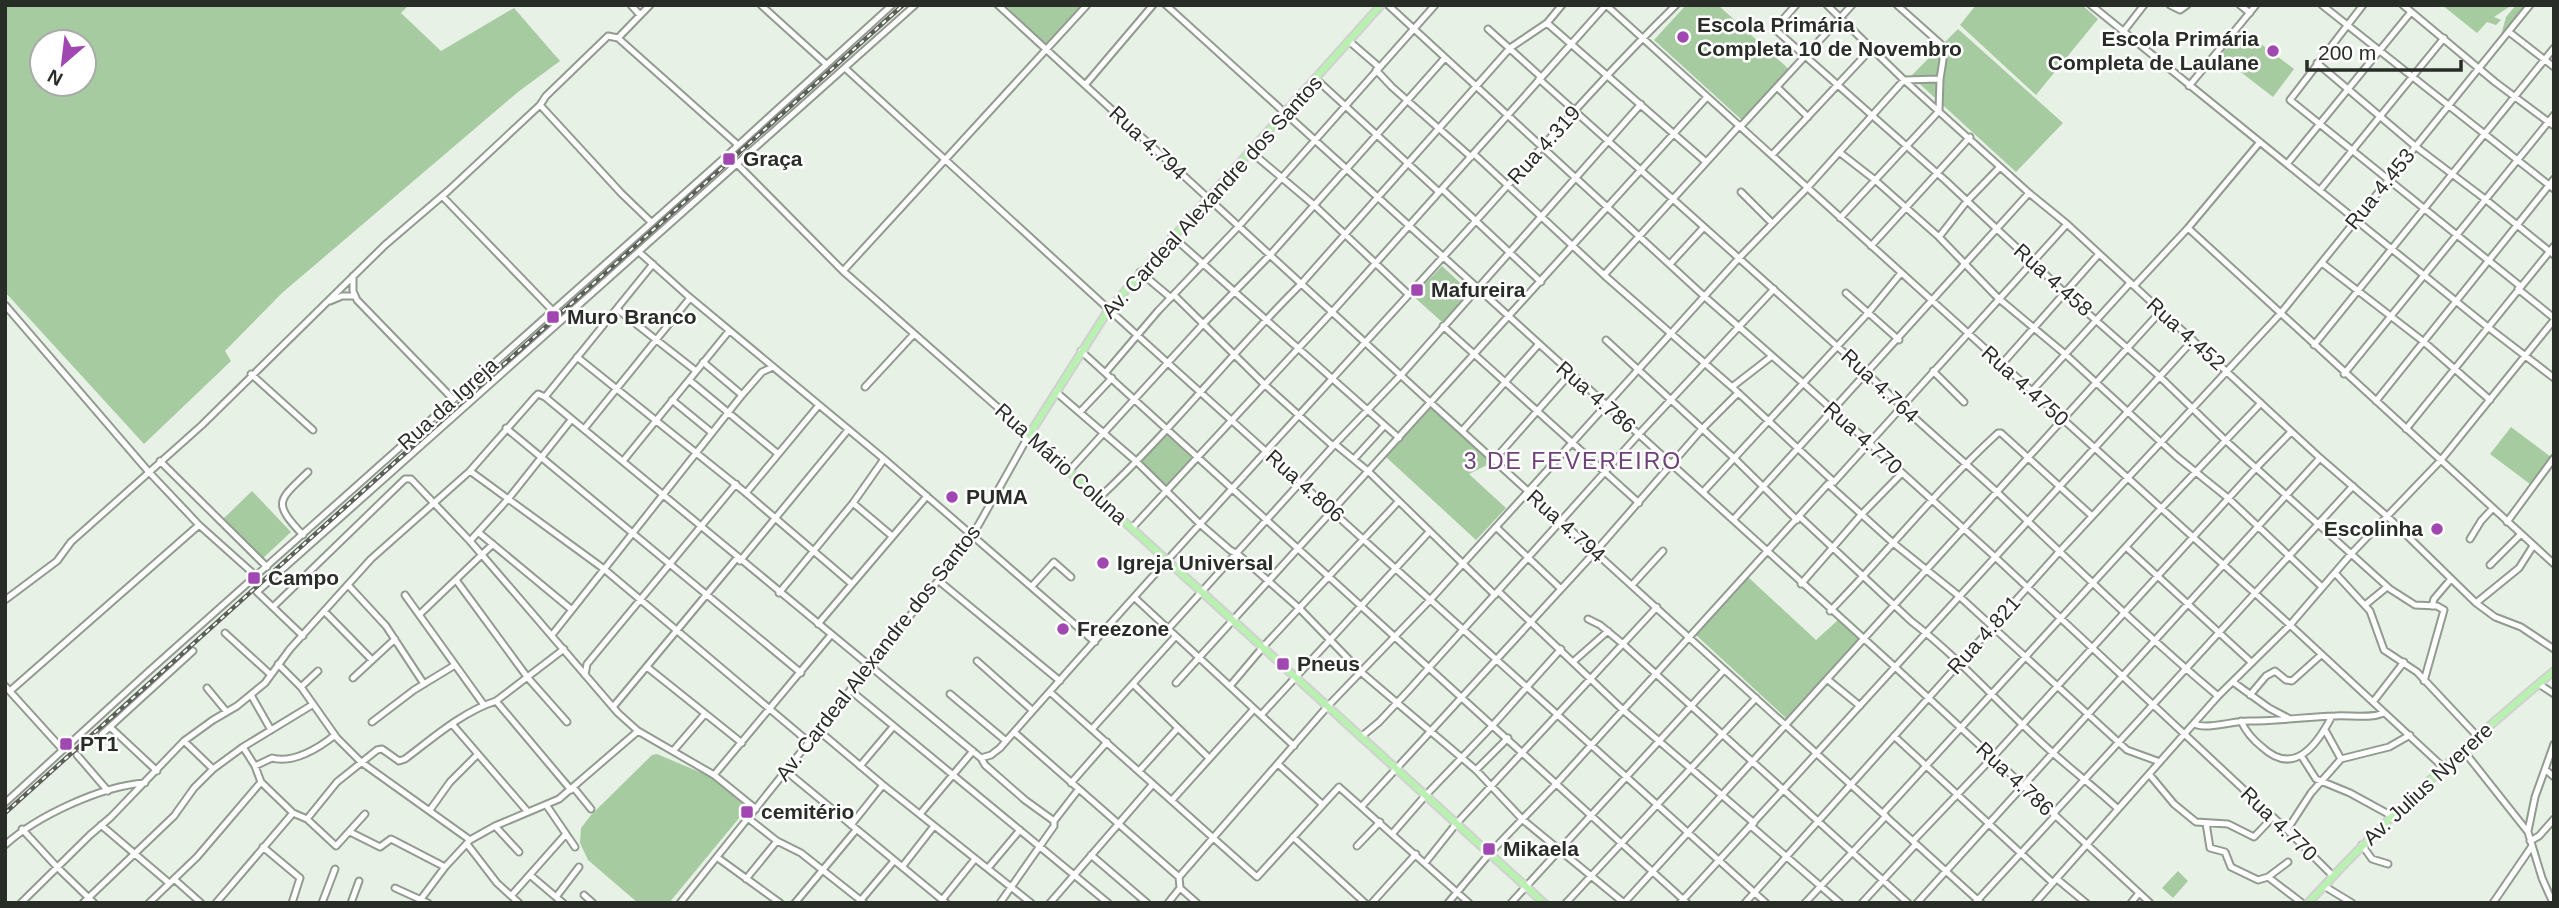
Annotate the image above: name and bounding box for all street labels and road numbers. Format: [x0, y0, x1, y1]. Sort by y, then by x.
street label: Av. Cardeal Alexandre dos Santos [1097, 71, 1327, 322]
street label: Rua 4.794 [1105, 101, 1192, 184]
street label: Rua 4.319 [1503, 101, 1585, 188]
street label: Rua 4.453 [2340, 144, 2419, 234]
street label: Rua 4.458 [2010, 239, 2097, 321]
street label: Rua 4.452 [2143, 293, 2230, 375]
street label: Rua 4.4750 [1977, 341, 2073, 431]
street label: Rua 4.764 [1837, 344, 1924, 427]
street label: Rua da Igreja [393, 353, 502, 454]
street label: Rua 4.786 [1552, 356, 1640, 437]
street label: Rua 4.770 [1820, 397, 1907, 479]
street label: Rua Mário Coluna [991, 398, 1132, 529]
street label: Rua 4.806 [1262, 445, 1349, 527]
street label: Rua 4.794 [1523, 485, 1610, 567]
street label: Av. Cardeal Alexandre dos Santos [771, 520, 985, 785]
street label: Rua 4.821 [1943, 591, 2025, 678]
street label: Av. Julius Nyerere [2358, 718, 2497, 849]
street label: Rua 4.786 [1972, 737, 2059, 820]
street label: Rua 4.770 [2236, 782, 2322, 866]

